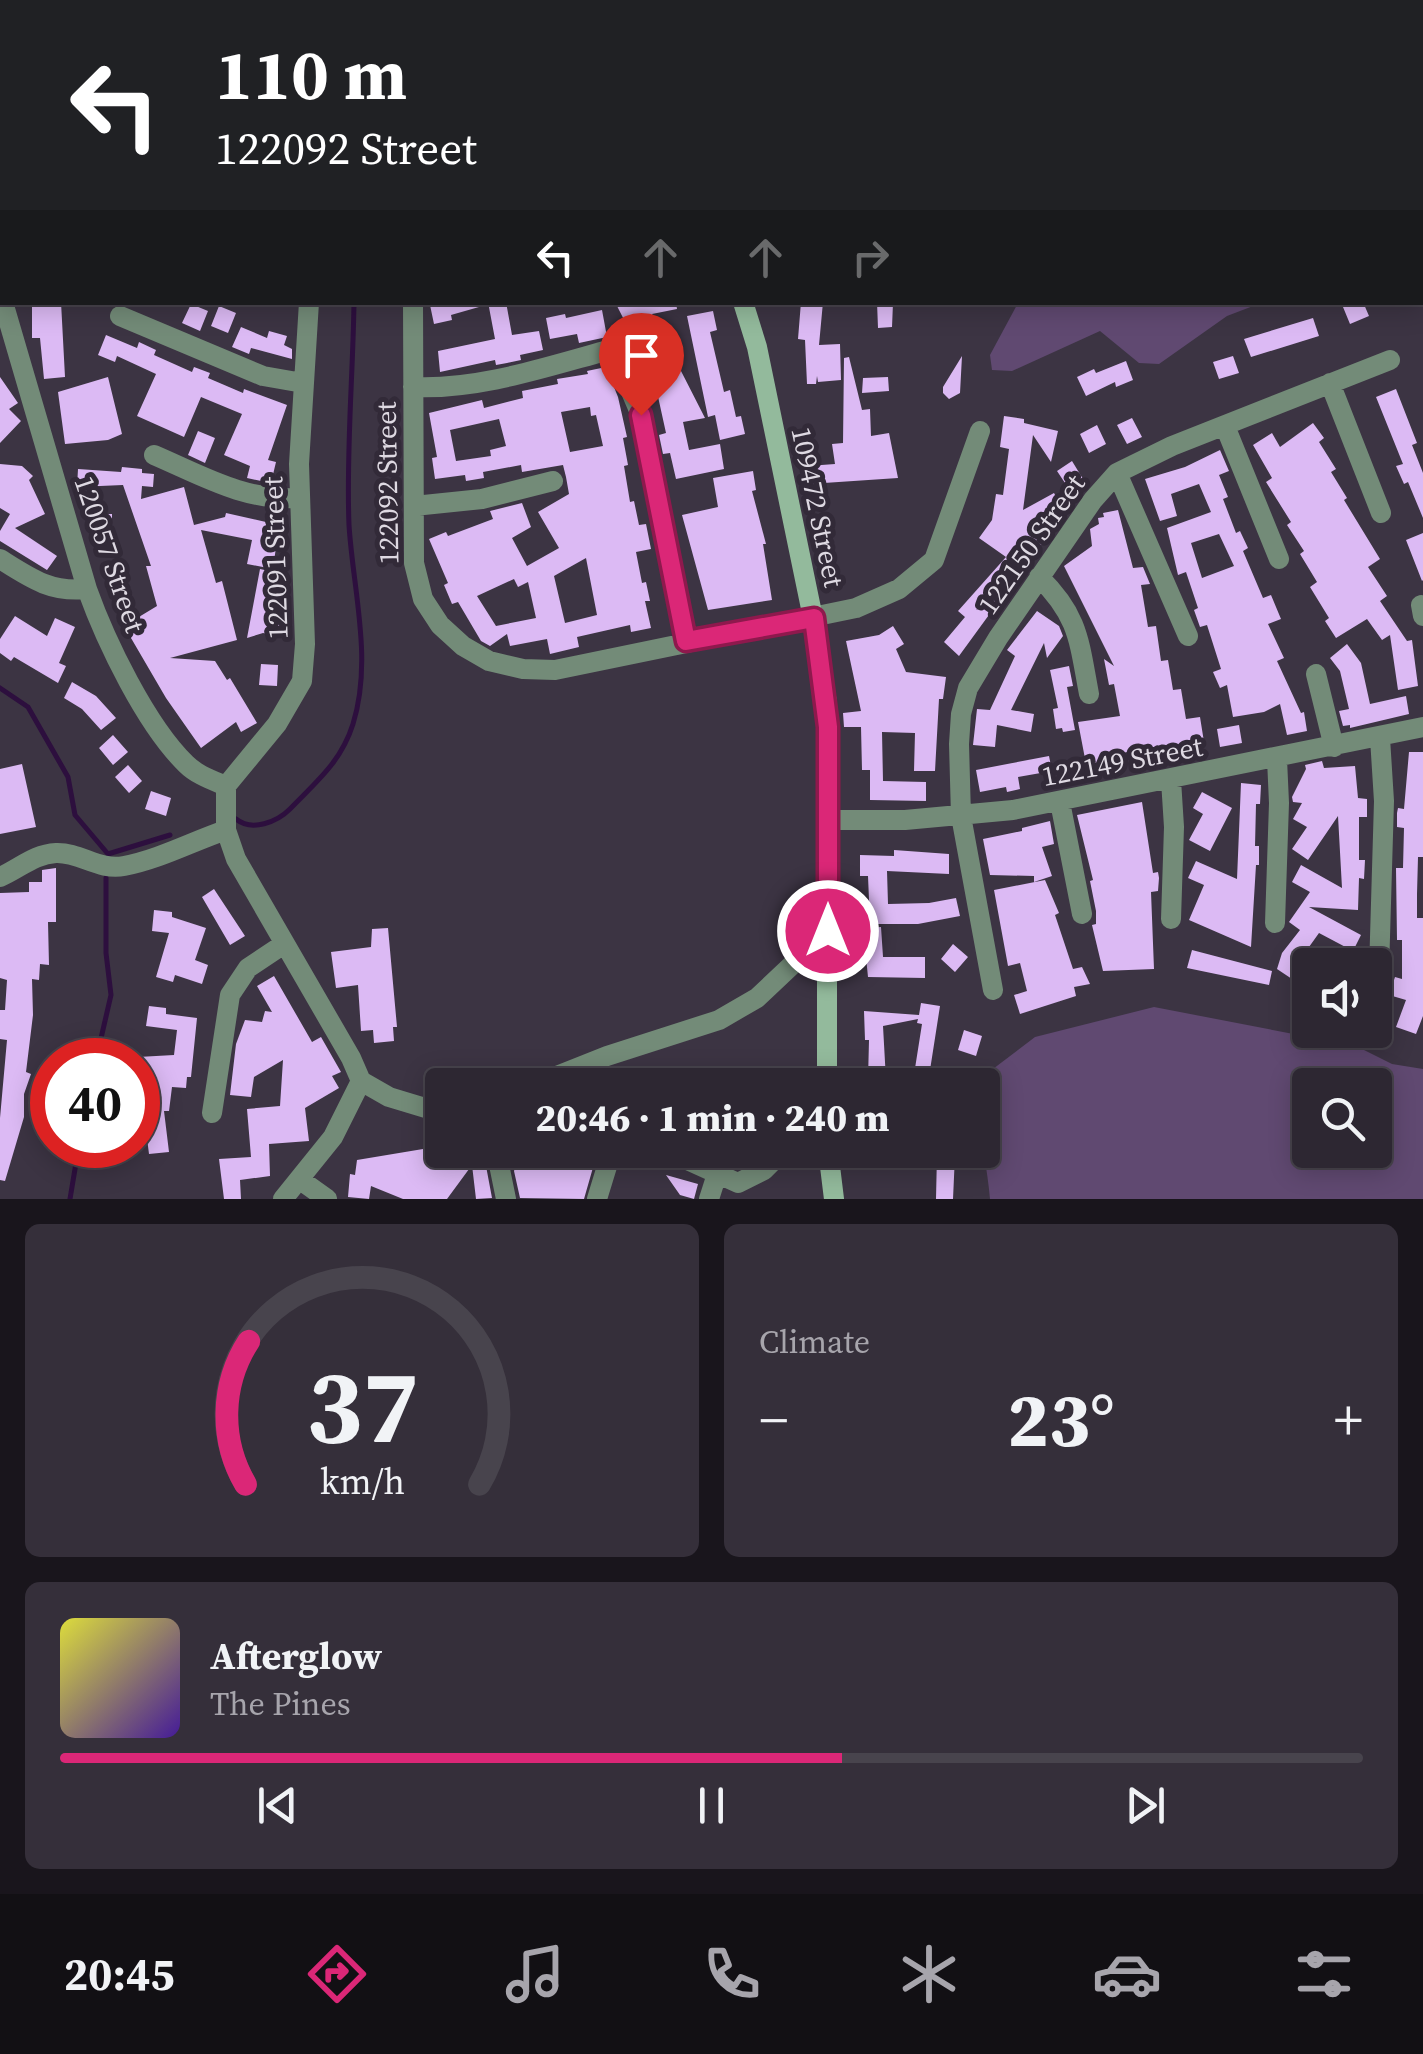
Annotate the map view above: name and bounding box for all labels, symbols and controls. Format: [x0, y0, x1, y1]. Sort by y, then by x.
text: 110 m [215, 26, 407, 122]
icon: left [50, 40, 180, 170]
text: 122092 Street [215, 117, 477, 179]
icon: left [528, 230, 583, 285]
icon: ahead [633, 230, 688, 285]
icon: ahead [738, 230, 793, 285]
icon: right [843, 230, 898, 285]
pin [599, 313, 684, 416]
icon: arrive [614, 328, 669, 383]
street label: 122092 Street [367, 400, 407, 565]
street label: 109472 Street [782, 423, 854, 592]
street label: 122150 Street [969, 466, 1094, 622]
street label: 120057 Street [66, 471, 155, 638]
street label: 122091 Street [253, 475, 297, 640]
street label: 122149 Street [1038, 727, 1206, 795]
position arrow [776, 879, 880, 983]
map controls [1292, 948, 1392, 1168]
button: sound [1292, 948, 1392, 1048]
speed limit sign: 40 [30, 1038, 160, 1168]
button: search [1292, 1068, 1392, 1168]
text: 20:46 · 1 min · 240 m [535, 1092, 890, 1144]
text: Climate [759, 1320, 870, 1364]
text: 37 [306, 1334, 418, 1477]
text: 23° [1007, 1368, 1115, 1471]
text: − [759, 1382, 788, 1457]
text: + [1334, 1382, 1363, 1457]
text: km/h [319, 1457, 405, 1506]
text: Afterglow [210, 1630, 382, 1682]
text: The Pines [210, 1682, 351, 1726]
icon: previous [250, 1778, 305, 1833]
icon: pause [684, 1778, 739, 1833]
icon: next [1118, 1778, 1173, 1833]
icon: directions [302, 1939, 372, 2009]
icon: music [500, 1939, 570, 2009]
icon: phone [697, 1939, 767, 2009]
icon: climate [894, 1939, 964, 2009]
icon: car [1092, 1939, 1162, 2009]
icon: filters [1289, 1939, 1359, 2009]
text: 20:45 [64, 1943, 175, 2005]

